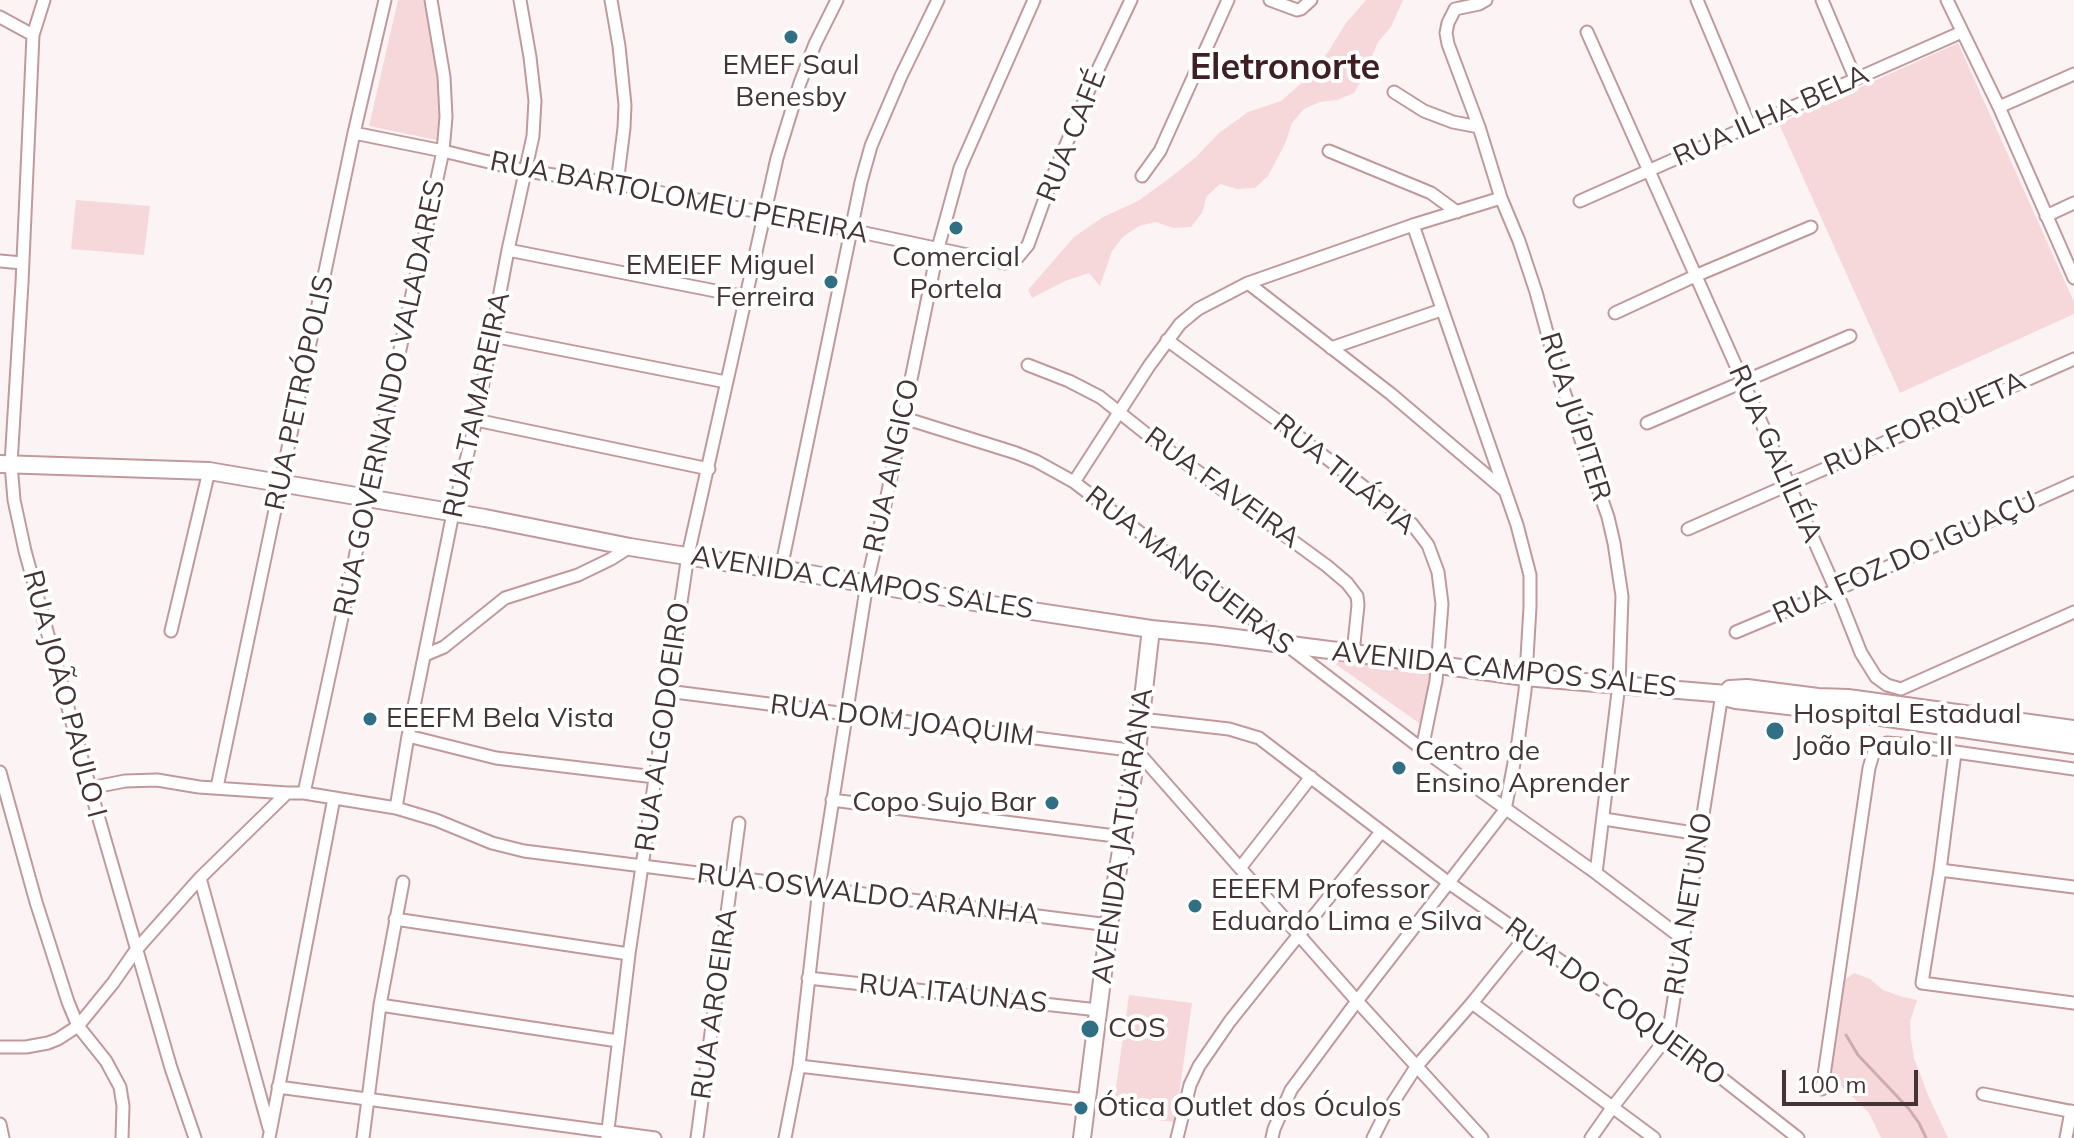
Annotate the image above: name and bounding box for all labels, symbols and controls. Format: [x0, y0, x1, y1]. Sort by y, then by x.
marker: EMEF Saul Benesby [782, 28, 800, 46]
district label: Eletronorte [1190, 46, 1380, 90]
place label: EMEF Saul Benesby [722, 49, 860, 115]
street label: RUA ILHA BELA [1668, 58, 1874, 174]
street label: RUA CAFÉ [1030, 65, 1114, 207]
street label: RUA BARTOLOMEU PEREIRA [487, 145, 871, 251]
street label: RUA GOVERNANDO VALADARES [327, 177, 453, 619]
marker: Comercial Portela [947, 219, 965, 237]
place label: Comercial Portela [892, 241, 1020, 307]
place label: EMEIEF Miguel Ferreira [626, 249, 815, 315]
street label: RUA PETRÓPOLIS [259, 272, 341, 514]
marker: EMEIEF Miguel Ferreira [822, 273, 840, 291]
street label: RUA TAMAREIRA [437, 289, 517, 521]
street label: RUA JÚPITER [1532, 328, 1618, 506]
street label: RUA GALILÉIA [1721, 360, 1829, 548]
street label: RUA FORQUETA [1819, 364, 2031, 484]
street label: RUA ANGICO [857, 376, 927, 556]
street label: RUA TILÁPIA [1266, 407, 1422, 543]
street label: RUA FAVEIRA [1138, 420, 1306, 556]
street label: RUA MANGUEIRAS [1078, 479, 1300, 663]
street label: RUA FOZ DO IGUAÇU [1768, 485, 2042, 631]
street label: AVENIDA CAMPOS SALES [688, 539, 1036, 627]
street label: RUA JOÃO PAULO I [15, 567, 113, 821]
street label: RUA ALGODOEIRO [629, 600, 697, 854]
street label: AVENIDA CAMPOS SALES [1330, 635, 1678, 705]
street label: AVENIDA JATUARANA [1086, 686, 1160, 986]
street label: RUA DOM JOAQUIM [768, 688, 1036, 754]
place label: Hospital Estadual João Paulo II [1793, 698, 2021, 764]
place label: EEEFM Bela Vista [386, 702, 614, 736]
marker: EEEFM Bela Vista [361, 710, 379, 728]
marker: Hospital Estadual João Paulo II [1764, 720, 1786, 742]
place label: Centro de Ensino Aprender [1415, 735, 1629, 801]
marker: Centro de Ensino Aprender [1390, 759, 1408, 777]
place label: Copo Sujo Bar [852, 786, 1036, 820]
marker: Copo Sujo Bar [1043, 794, 1061, 812]
street label: RUA NETUNO [1658, 810, 1720, 998]
street label: RUA OSWALDO ARANHA [695, 857, 1041, 933]
place label: EEEFM Professor Eduardo Lima e Silva [1211, 873, 1483, 939]
marker: EEEFM Professor Eduardo Lima e Silva [1186, 897, 1204, 915]
street label: RUA AROEIRA [685, 906, 745, 1102]
street label: RUA DO COQUEIRO [1498, 911, 1732, 1093]
street label: RUA ITAUNAS [857, 967, 1049, 1021]
place label: COS [1108, 1012, 1166, 1046]
marker: COS [1079, 1018, 1101, 1040]
scale bar [1786, 1054, 1922, 1104]
text: 100 m [1796, 1069, 1867, 1099]
place label: Ótica Outlet dos Óculos [1097, 1091, 1402, 1125]
marker: Ótica Outlet dos Óculos [1072, 1099, 1090, 1117]

